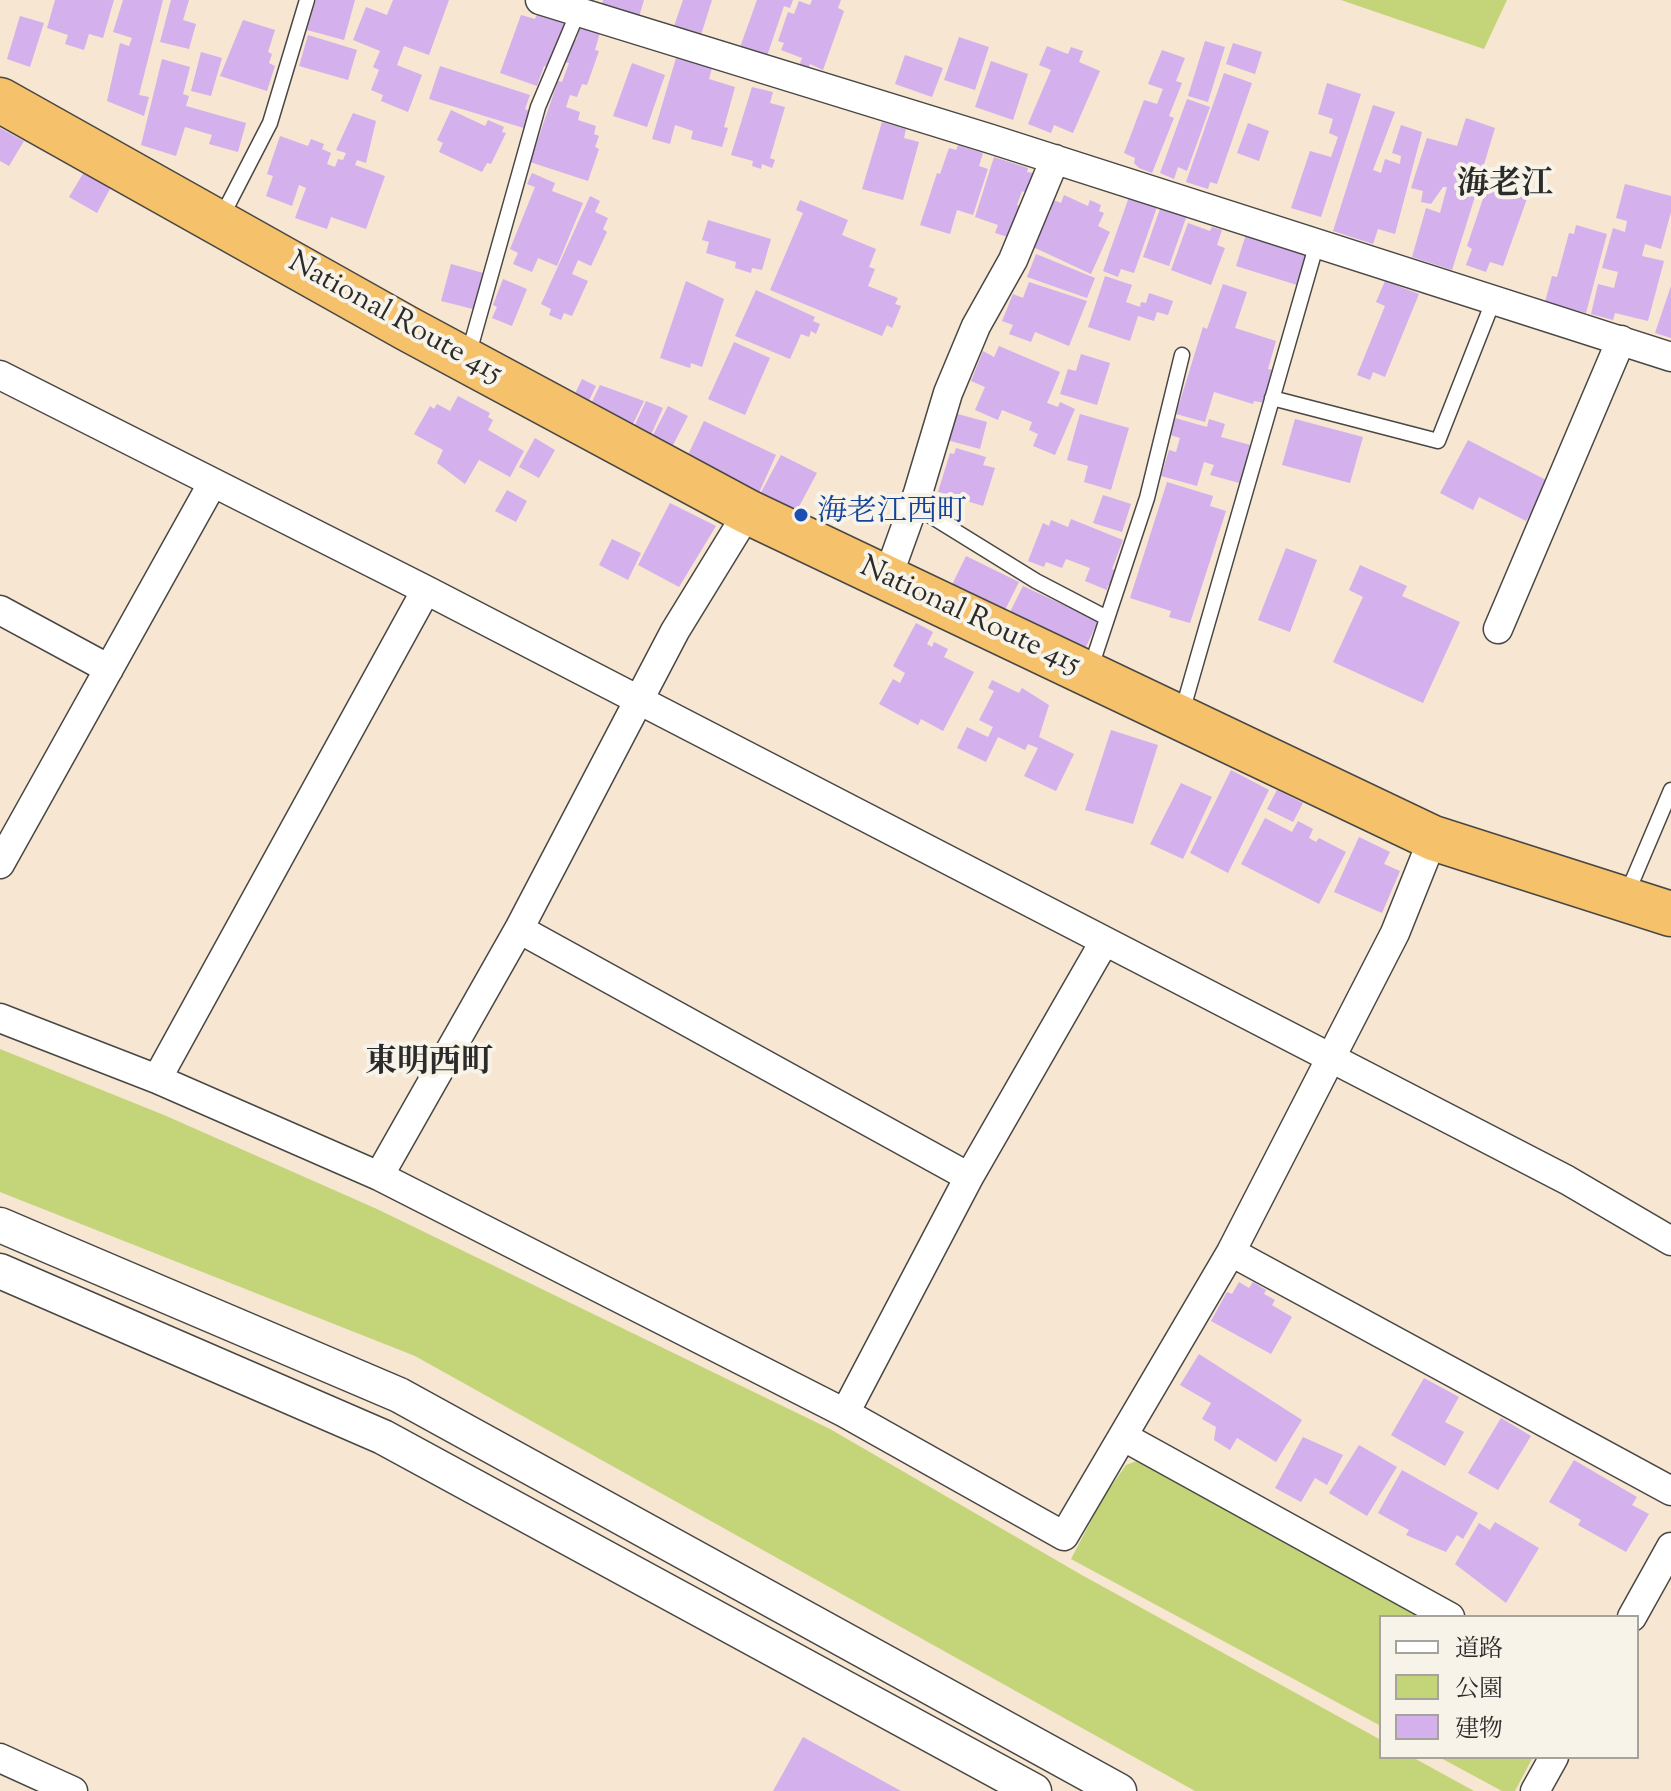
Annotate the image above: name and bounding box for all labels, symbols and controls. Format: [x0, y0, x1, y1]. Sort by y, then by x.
district label: 海老江 [1457, 169, 1553, 207]
street label: National Route 415 [281, 246, 507, 394]
place label: 海老江西町 [817, 497, 967, 533]
marker: 海老江西町 [792, 506, 810, 524]
street label: National Route 415 [853, 551, 1085, 685]
district label: 東明西町 [365, 1047, 493, 1085]
legend [1379, 1615, 1639, 1759]
text: 道路 [1455, 1633, 1503, 1667]
text: 公園 [1455, 1673, 1503, 1707]
text: 建物 [1455, 1713, 1503, 1747]

